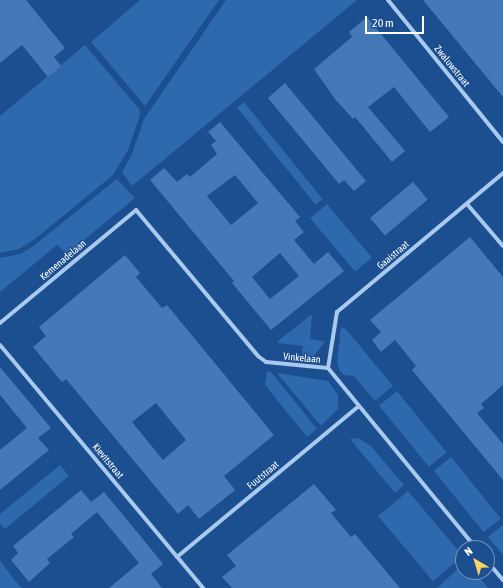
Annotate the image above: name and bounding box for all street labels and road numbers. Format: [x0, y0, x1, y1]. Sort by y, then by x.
street label: Zwaluwstraat [432, 43, 472, 89]
street label: Kemenadelaan [37, 237, 89, 283]
street label: Gaaistraat [374, 238, 412, 272]
street label: Vinkelaan [283, 350, 321, 366]
street label: Kievitstraat [90, 441, 126, 481]
street label: Fuutstraat [245, 458, 281, 492]

